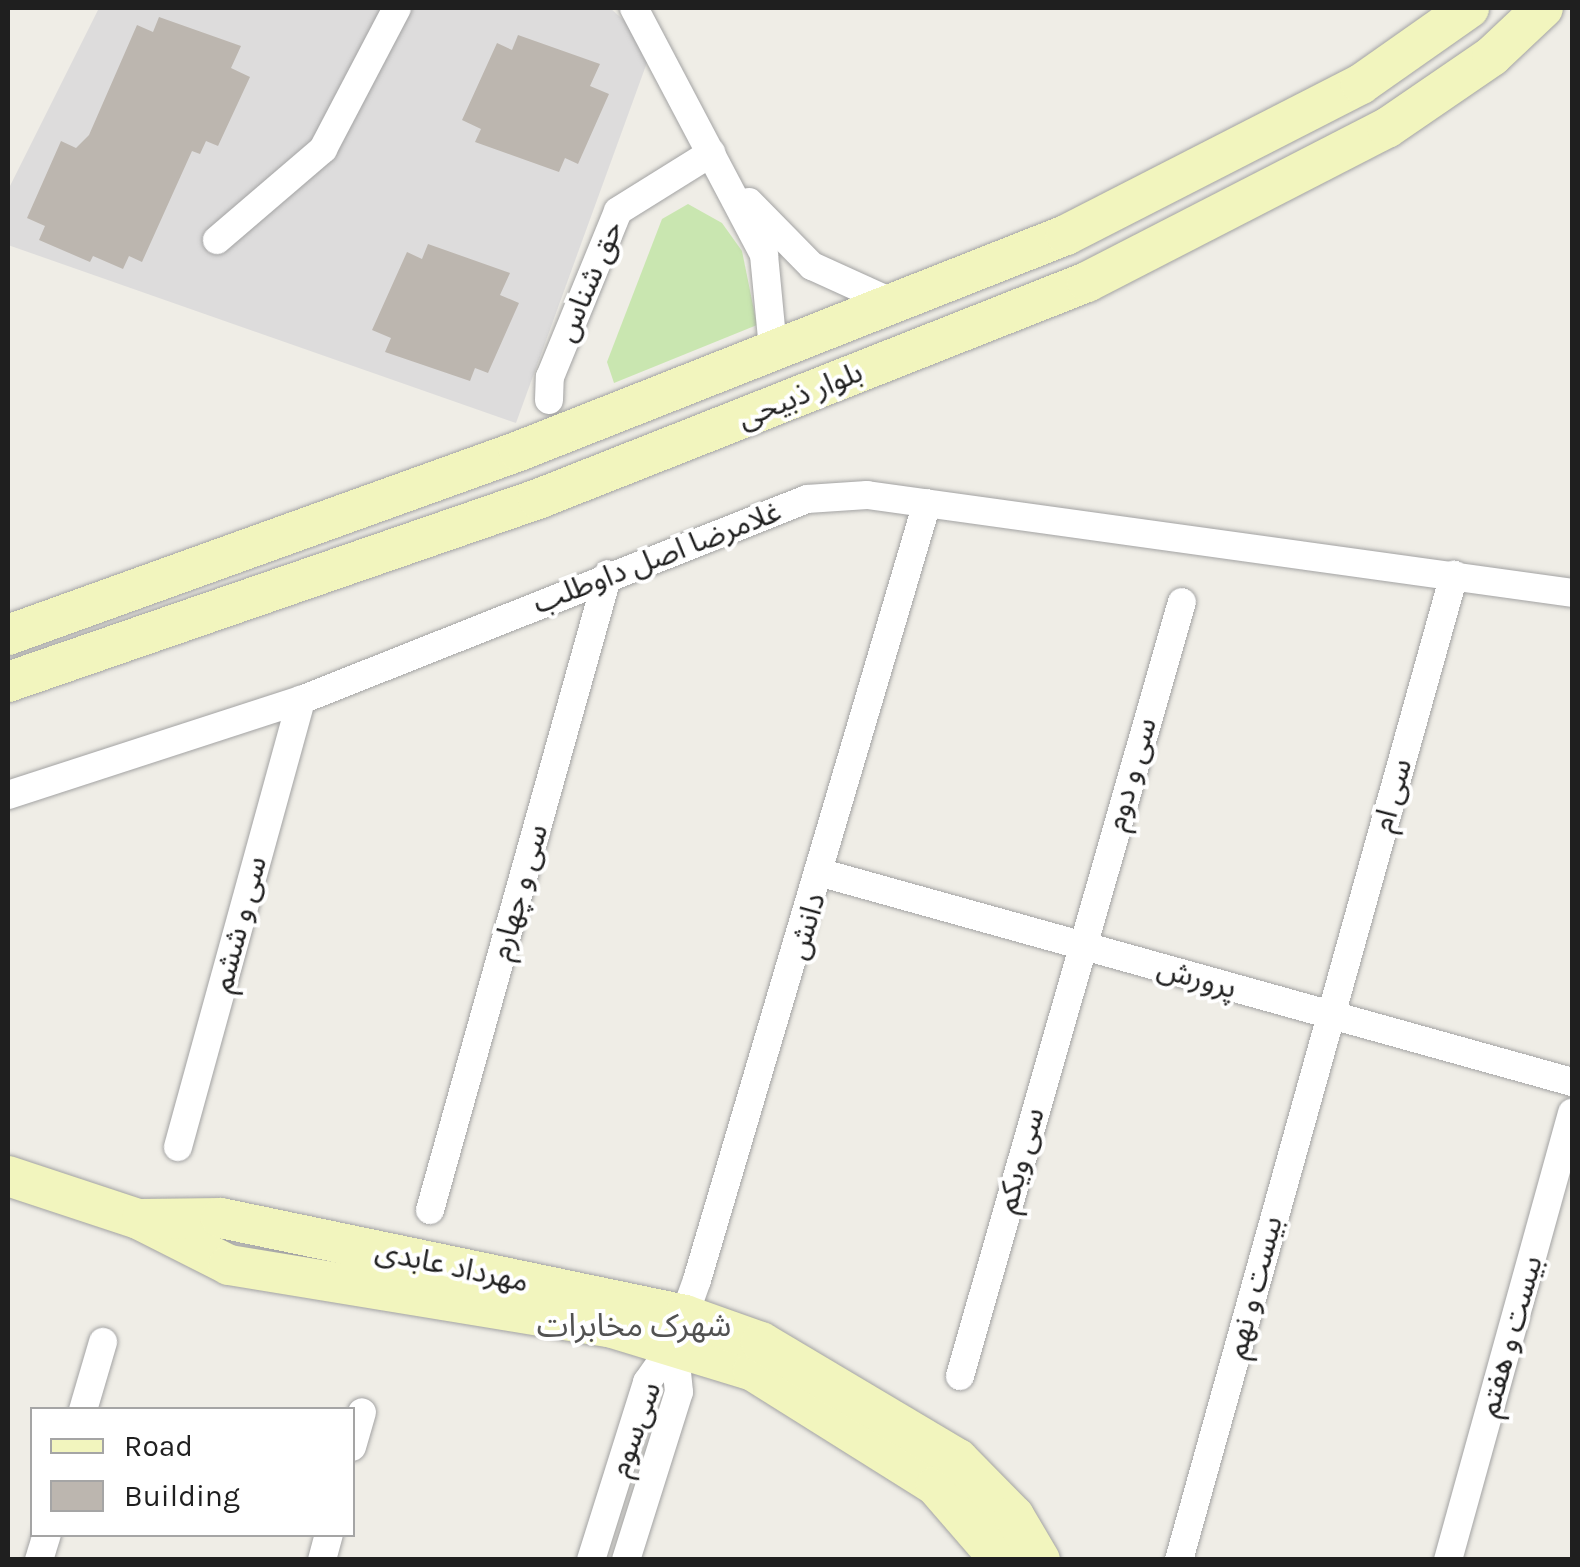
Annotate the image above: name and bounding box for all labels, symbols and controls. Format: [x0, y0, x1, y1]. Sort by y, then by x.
street label: حق شناس [547, 215, 631, 347]
street label: بلوار ذبیحی [732, 354, 868, 436]
street label: غلامرضا اصل داوطلب [528, 493, 786, 621]
street label: سی و دوم [1098, 714, 1164, 834]
street label: سی ام [1364, 754, 1420, 836]
street label: سی و چهارم [483, 820, 555, 964]
street label: سی و ششم [204, 852, 274, 996]
street label: دانش [779, 888, 833, 964]
street label: پرورش [1153, 950, 1241, 1006]
street label: سی ویکم [988, 1104, 1052, 1216]
street label: بیست و نهم [1218, 1212, 1290, 1362]
street label: مهرداد عابدی [372, 1232, 532, 1300]
street label: بیست و هفتم [1470, 1252, 1550, 1420]
district label: شهرک مخابرات [537, 1307, 731, 1345]
street label: سی‌سوم [601, 1377, 669, 1481]
legend [30, 1407, 355, 1537]
text: Road [124, 1428, 193, 1464]
text: Building [124, 1478, 240, 1514]

